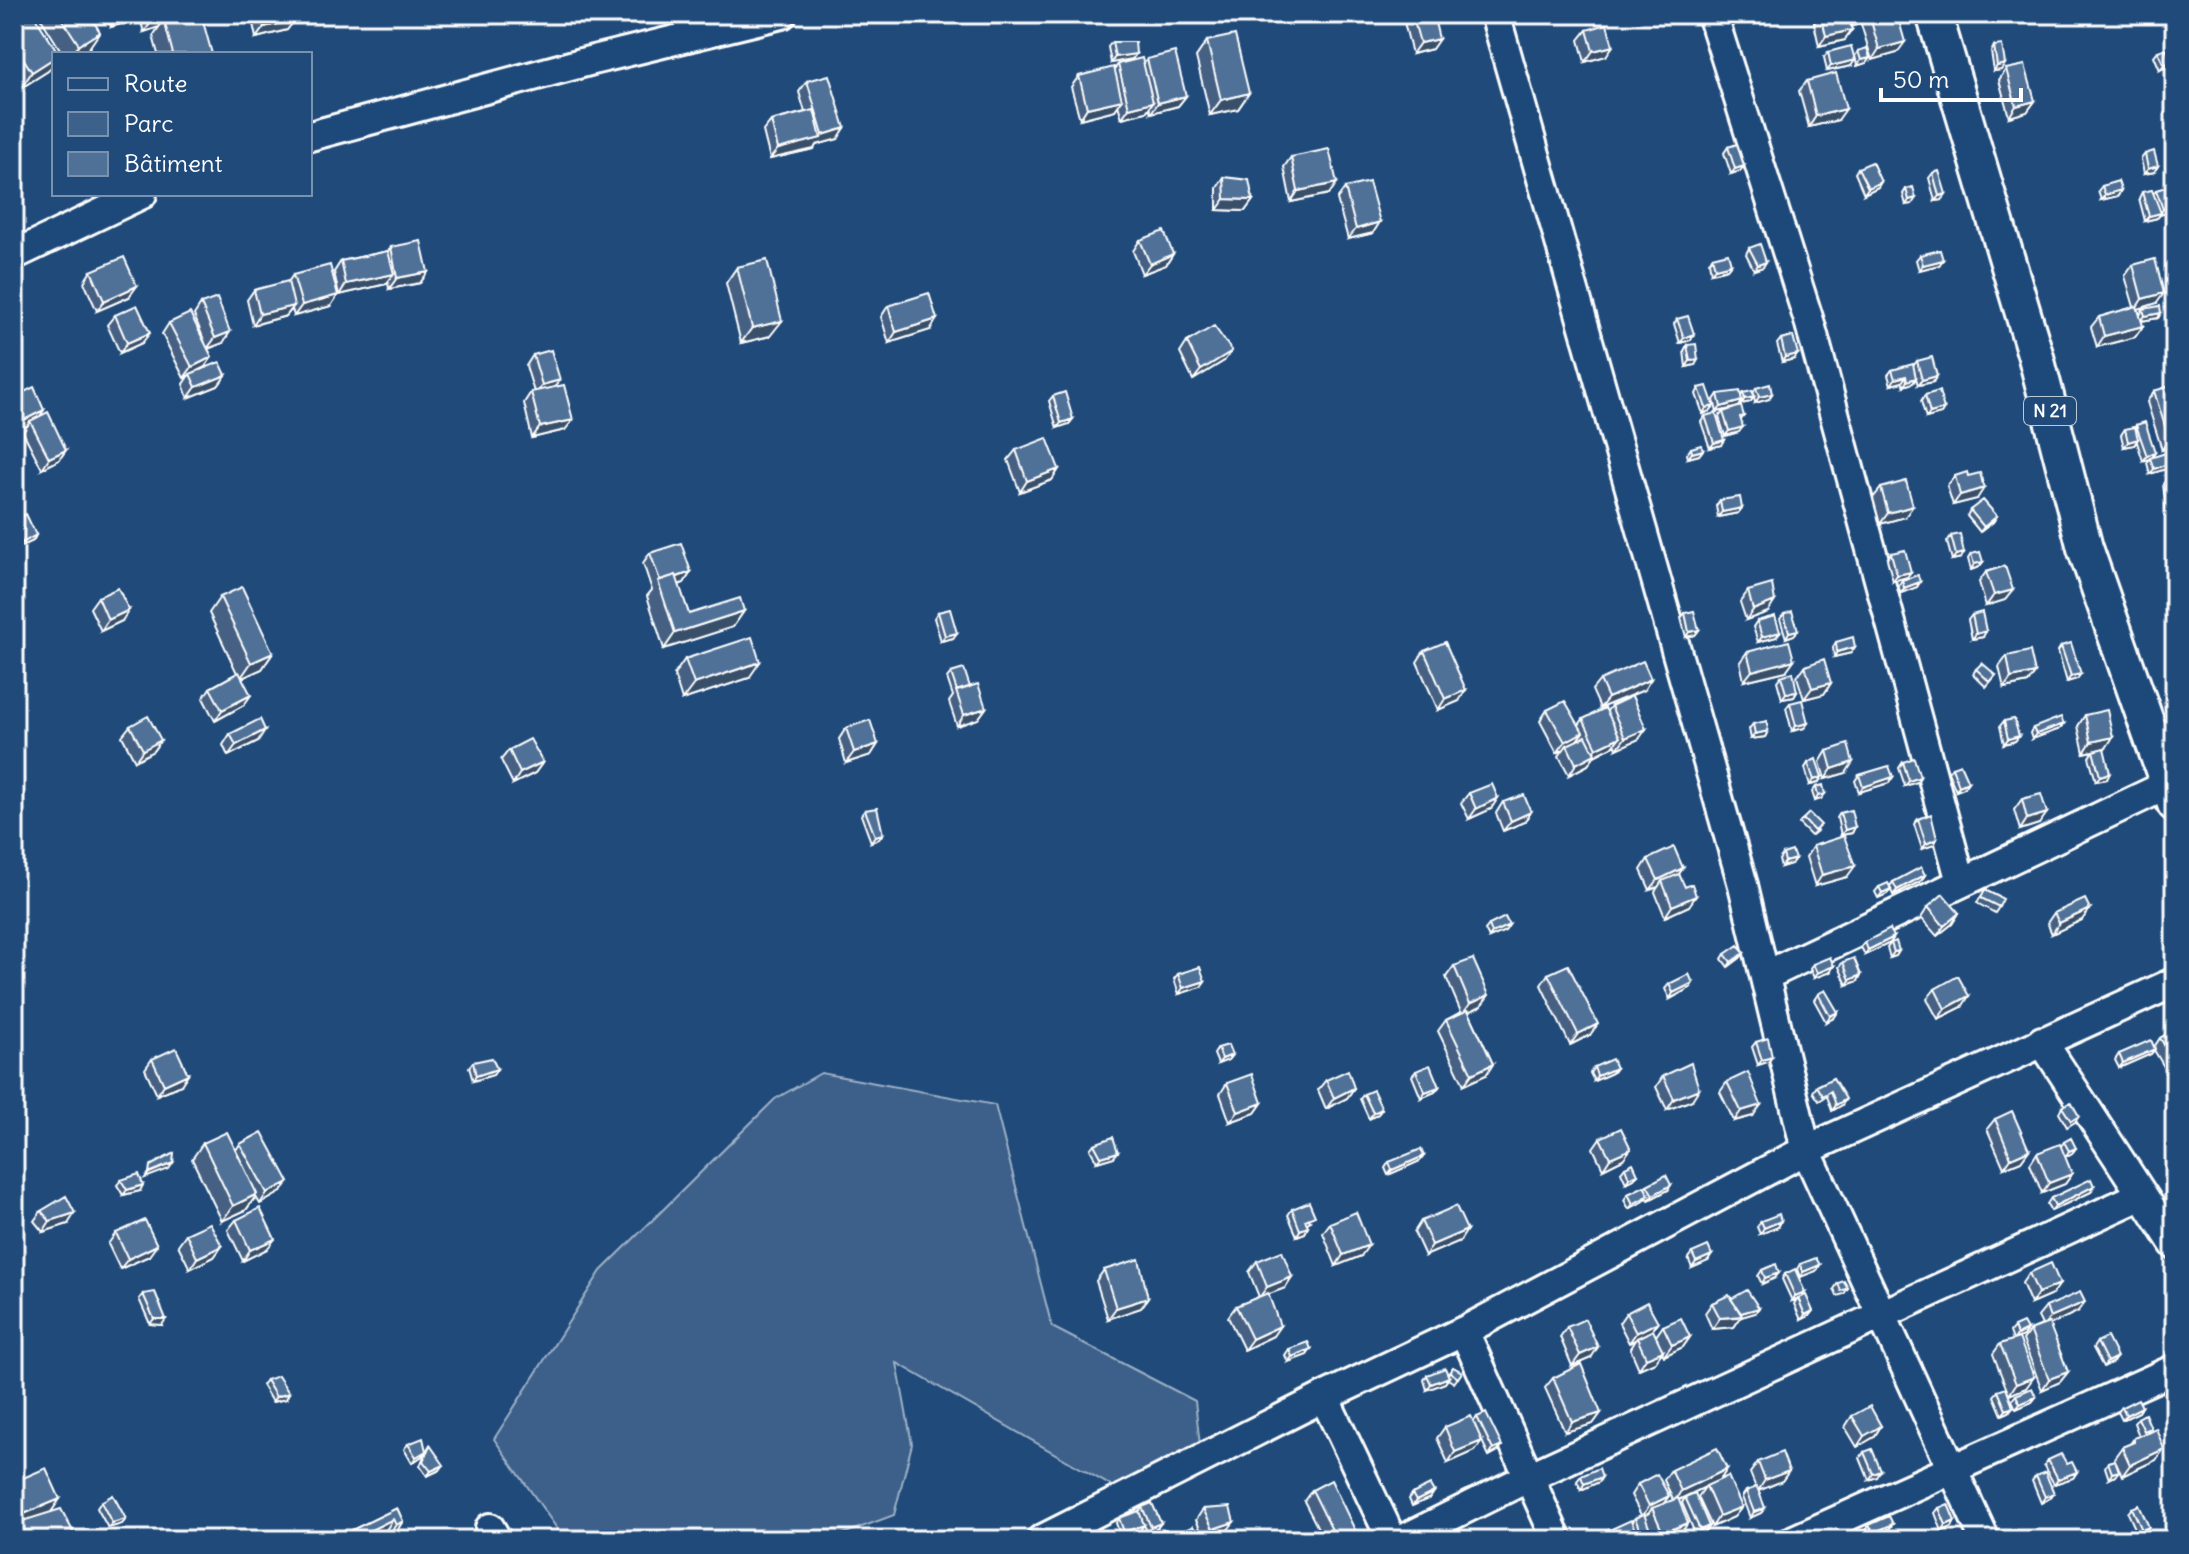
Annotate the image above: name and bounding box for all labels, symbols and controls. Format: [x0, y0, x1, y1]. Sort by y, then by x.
legend [52, 52, 312, 196]
scale bar [1881, 52, 2021, 102]
text: 50 m [1893, 64, 1949, 94]
text: Route [124, 68, 187, 98]
text: Parc [124, 108, 173, 138]
text: Bâtiment [124, 148, 223, 178]
road number: N 21 [2024, 397, 2076, 425]

